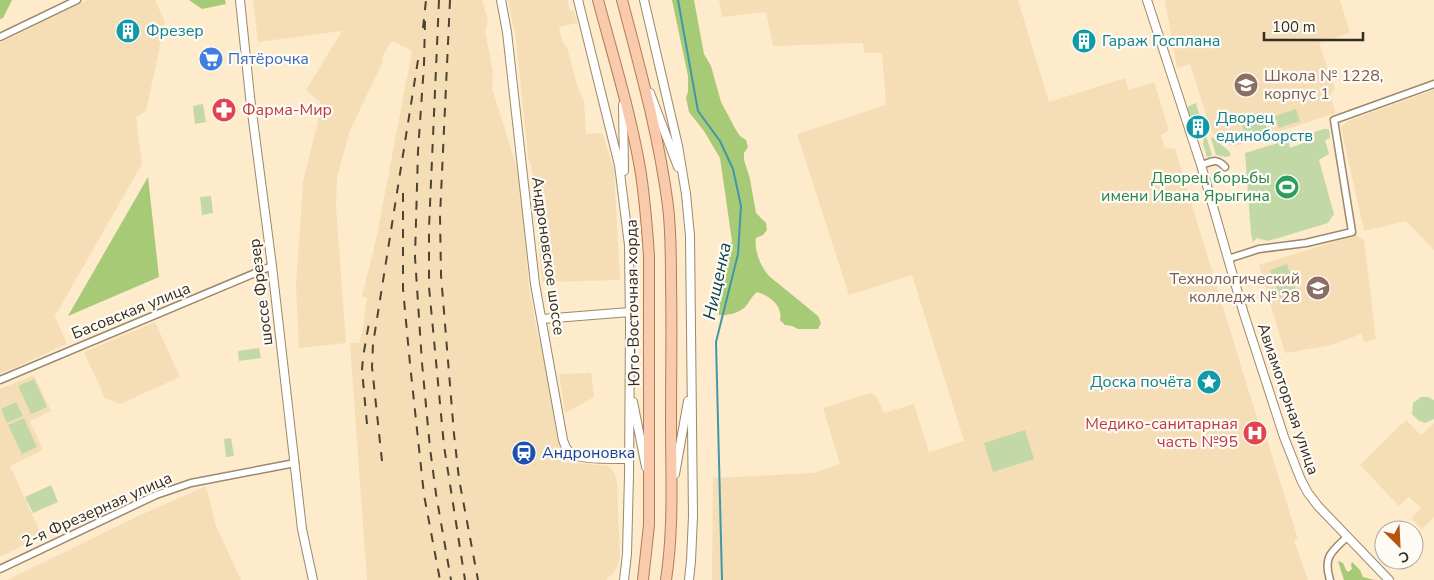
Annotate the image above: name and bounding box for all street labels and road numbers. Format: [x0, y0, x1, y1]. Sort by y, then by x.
street label: Андроновское шоссе [526, 175, 570, 337]
street label: Юго-Восточная хорда [621, 219, 645, 387]
street label: шоссе Фрезер [244, 237, 278, 347]
street label: Басовская улица [68, 277, 194, 345]
street label: Авиамоторная улица [1252, 320, 1324, 478]
street label: 2-я Фрезерная улица [18, 467, 176, 553]

